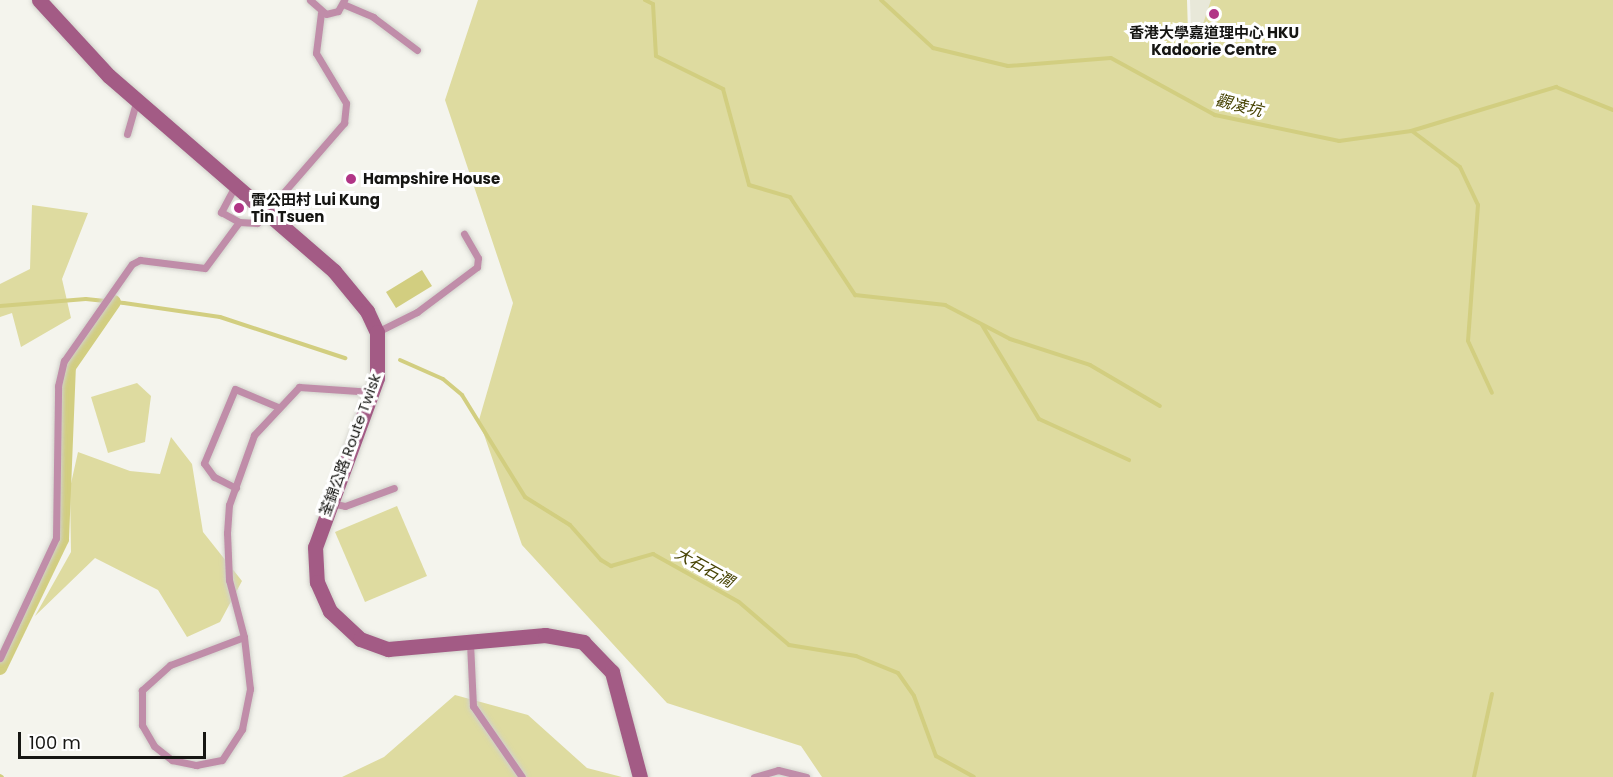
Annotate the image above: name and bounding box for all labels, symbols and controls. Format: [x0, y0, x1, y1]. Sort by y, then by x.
marker: 香港大學嘉道理中心 HKU Kadoorie Centre [1207, 7, 1221, 21]
place label: 香港大學嘉道理中心 HKU Kadoorie Centre [1129, 23, 1299, 58]
water label: 觀凌坑 [1213, 91, 1265, 121]
place label: Hampshire House [363, 170, 500, 188]
marker: Hampshire House [344, 172, 358, 186]
place label: 雷公田村 Lui Kung Tin Tsuen [251, 190, 380, 225]
marker: 雷公田村 Lui Kung Tin Tsuen [232, 201, 246, 215]
street label: 荃錦公路 Route Twisk [316, 371, 384, 519]
water label: 大石石澗 [671, 544, 737, 592]
scale bar [21, 720, 208, 758]
text: 100 m [29, 730, 81, 755]

